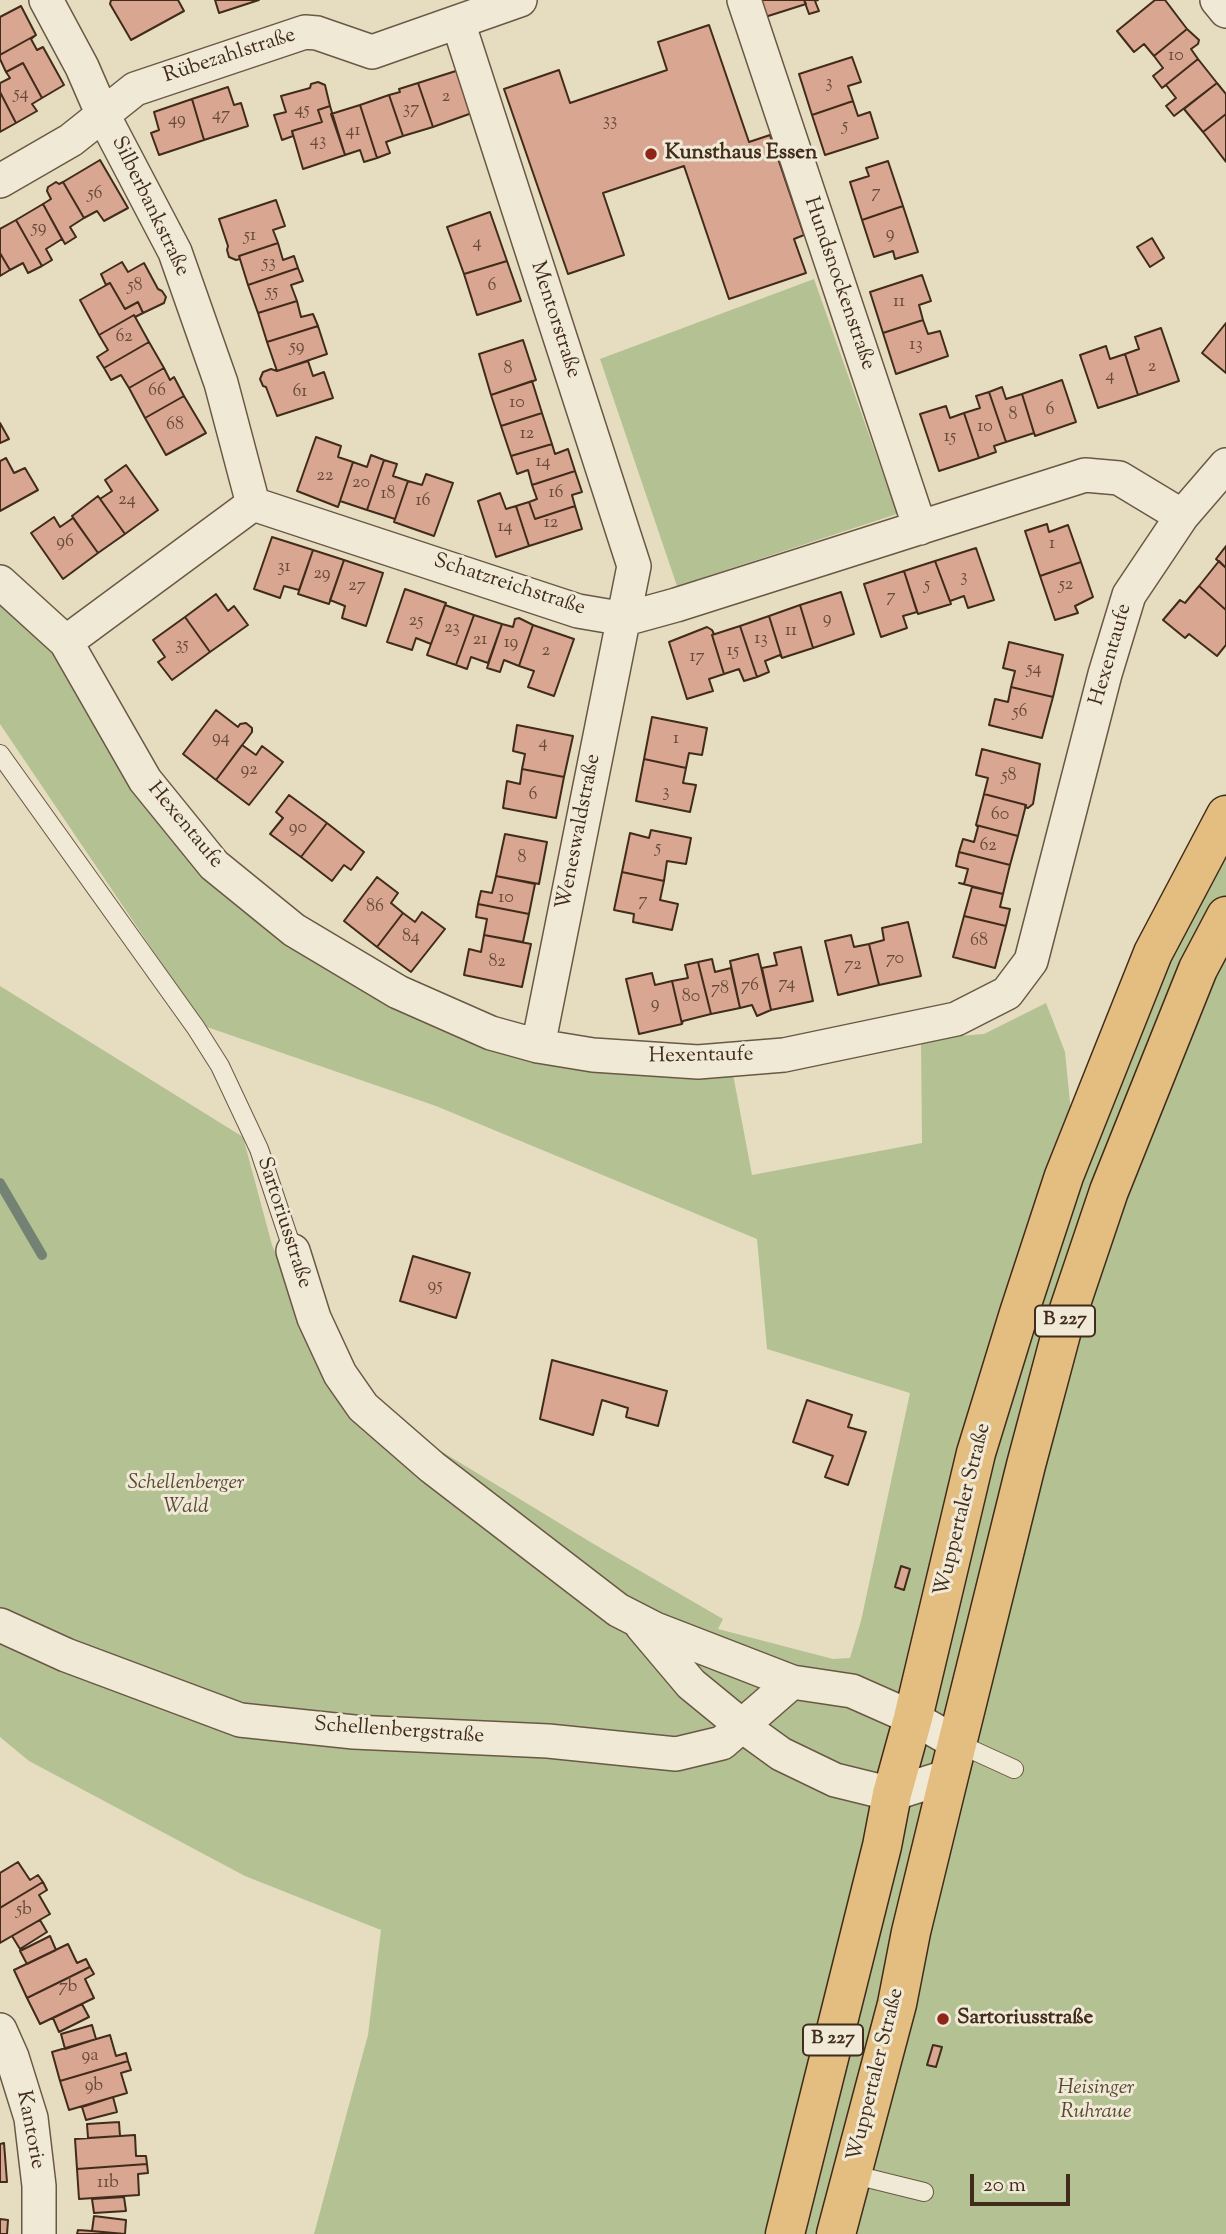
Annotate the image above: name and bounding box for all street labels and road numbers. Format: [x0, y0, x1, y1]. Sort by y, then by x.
street label: Rübezahlstraße [161, 24, 299, 90]
street label: Silberbankstraße [104, 133, 194, 281]
street label: Hundsnockenstraße [797, 194, 879, 374]
street label: Mentorstraße [523, 258, 585, 382]
street label: Schatzreichstraße [430, 550, 588, 622]
street label: Hexentaufe [1085, 601, 1139, 709]
street label: Weneswaldstraße [553, 752, 607, 912]
street label: Hexentaufe [141, 778, 227, 874]
street label: Hexentaufe [648, 1043, 754, 1071]
street label: Sartoriusstraße [250, 1154, 316, 1292]
road number: B 227 [1035, 1306, 1095, 1336]
street label: Wuppertaler Straße [930, 1421, 998, 1599]
street label: Schellenbergstraße [313, 1713, 485, 1751]
street label: Wuppertaler Straße [843, 1986, 911, 2164]
road number: B 227 [803, 2024, 863, 2056]
street label: Kantorie [9, 2089, 49, 2171]

